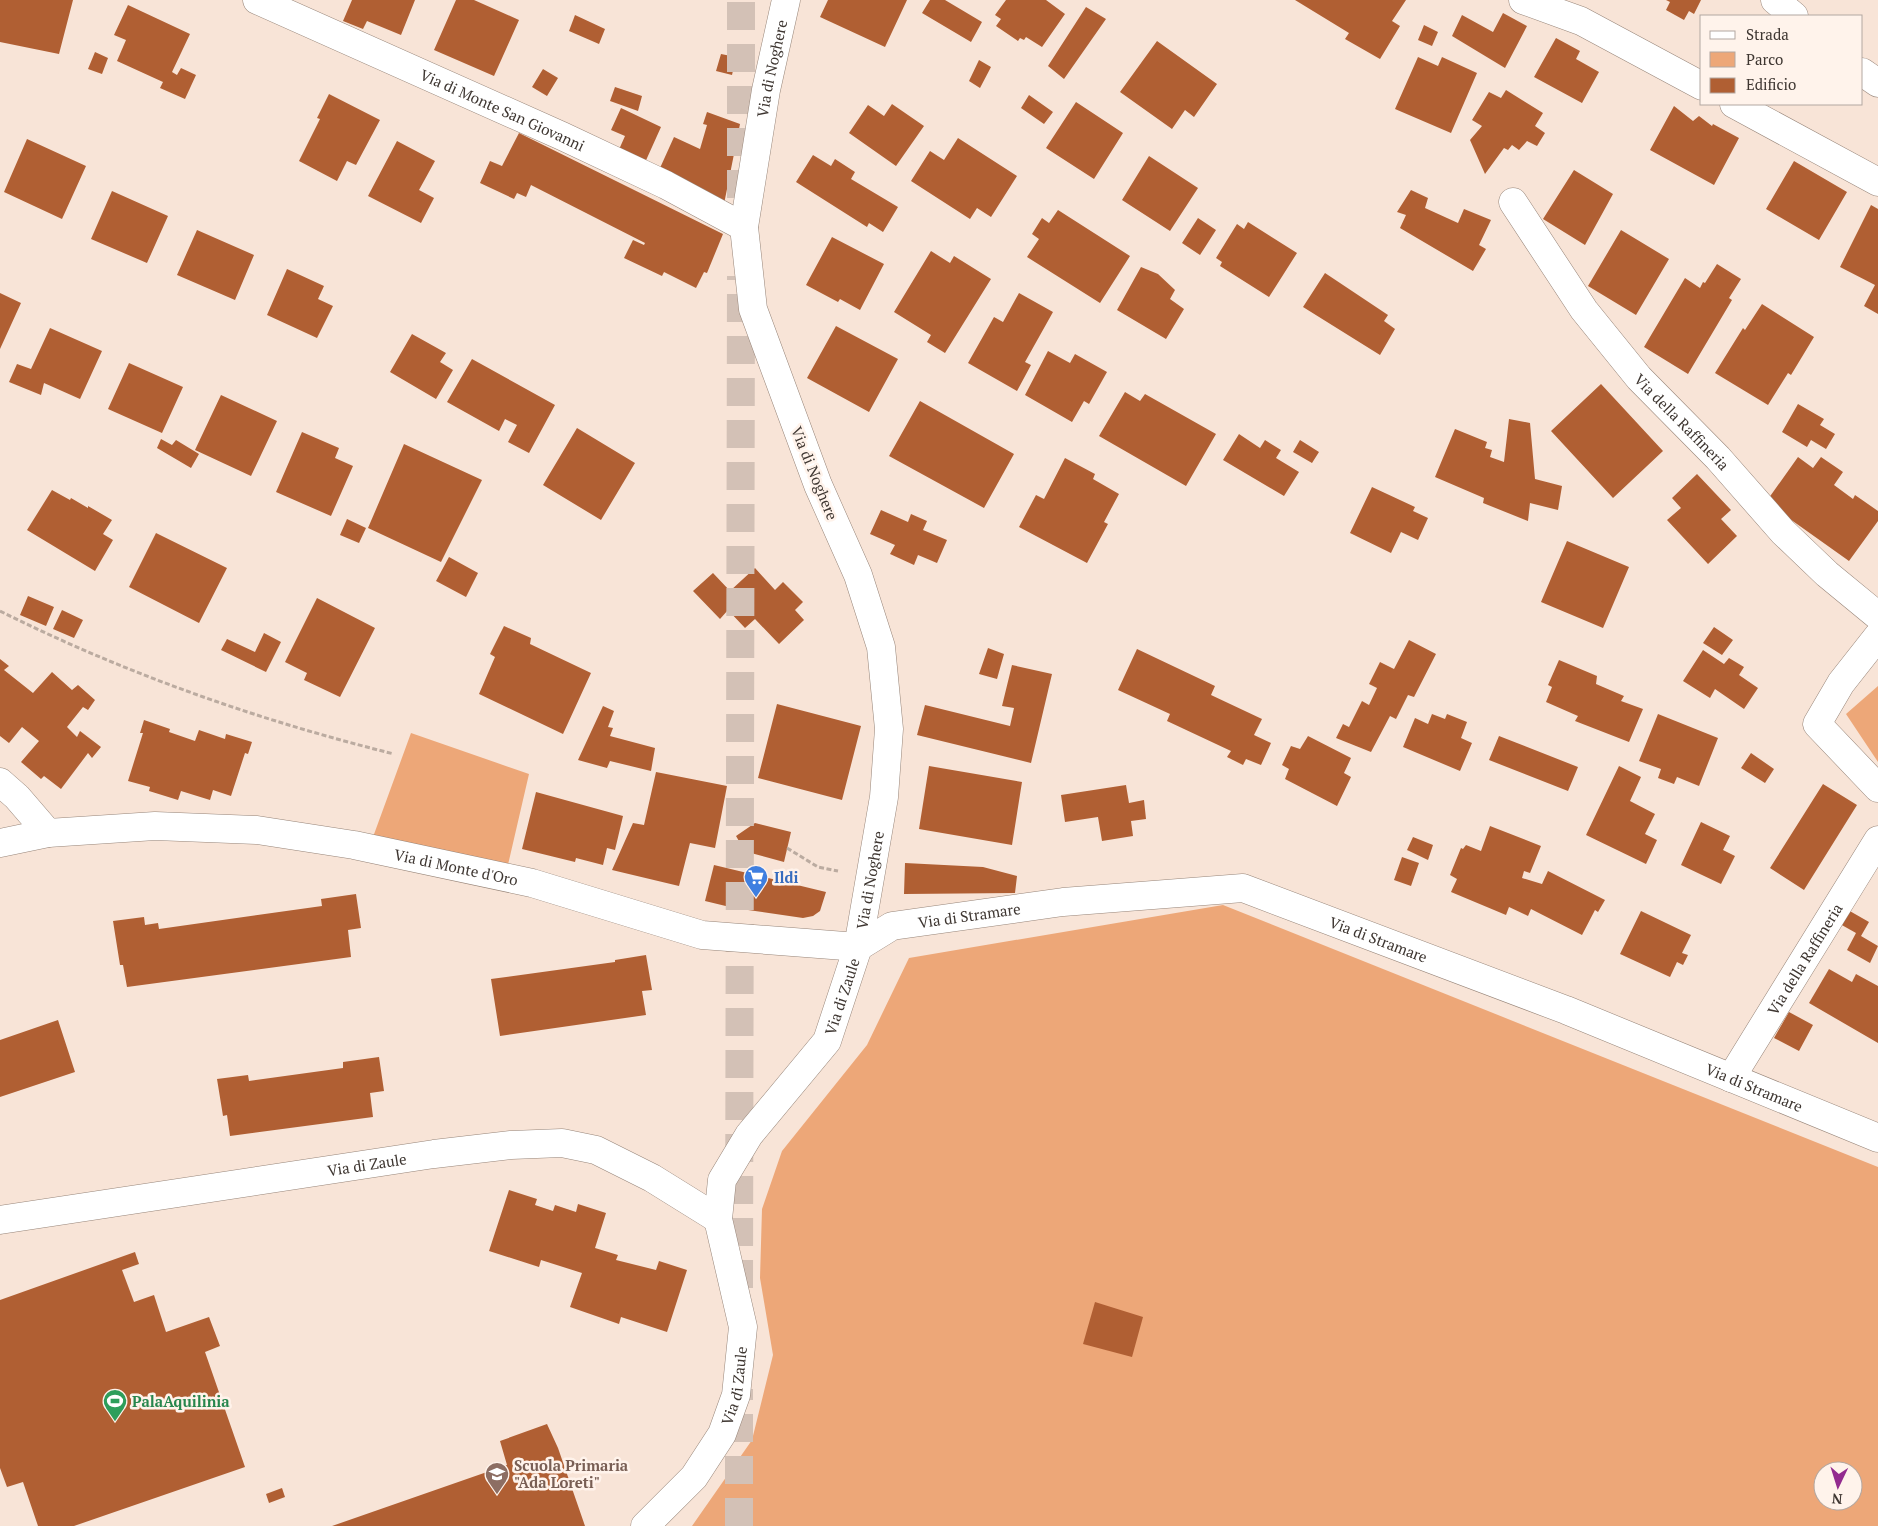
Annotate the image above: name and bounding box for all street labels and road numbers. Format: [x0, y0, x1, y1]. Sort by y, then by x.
street label: Via di Noghere [752, 18, 791, 119]
street label: Via di Monte San Giovanni [417, 64, 588, 155]
street label: Via della Raffineria [1630, 369, 1734, 474]
street label: Via di Noghere [787, 423, 843, 523]
street label: Via di Noghere [851, 829, 888, 931]
street label: Via di Monte d'Oro [392, 844, 520, 890]
street label: Via di Stramare [917, 898, 1022, 932]
street label: Via della Raffineria [1762, 899, 1847, 1019]
street label: Via di Stramare [1327, 912, 1430, 967]
street label: Via di Zaule [820, 955, 864, 1038]
street label: Via di Stramare [1703, 1058, 1806, 1116]
street label: Via di Zaule [326, 1148, 408, 1180]
street label: Via di Zaule [716, 1345, 751, 1428]

